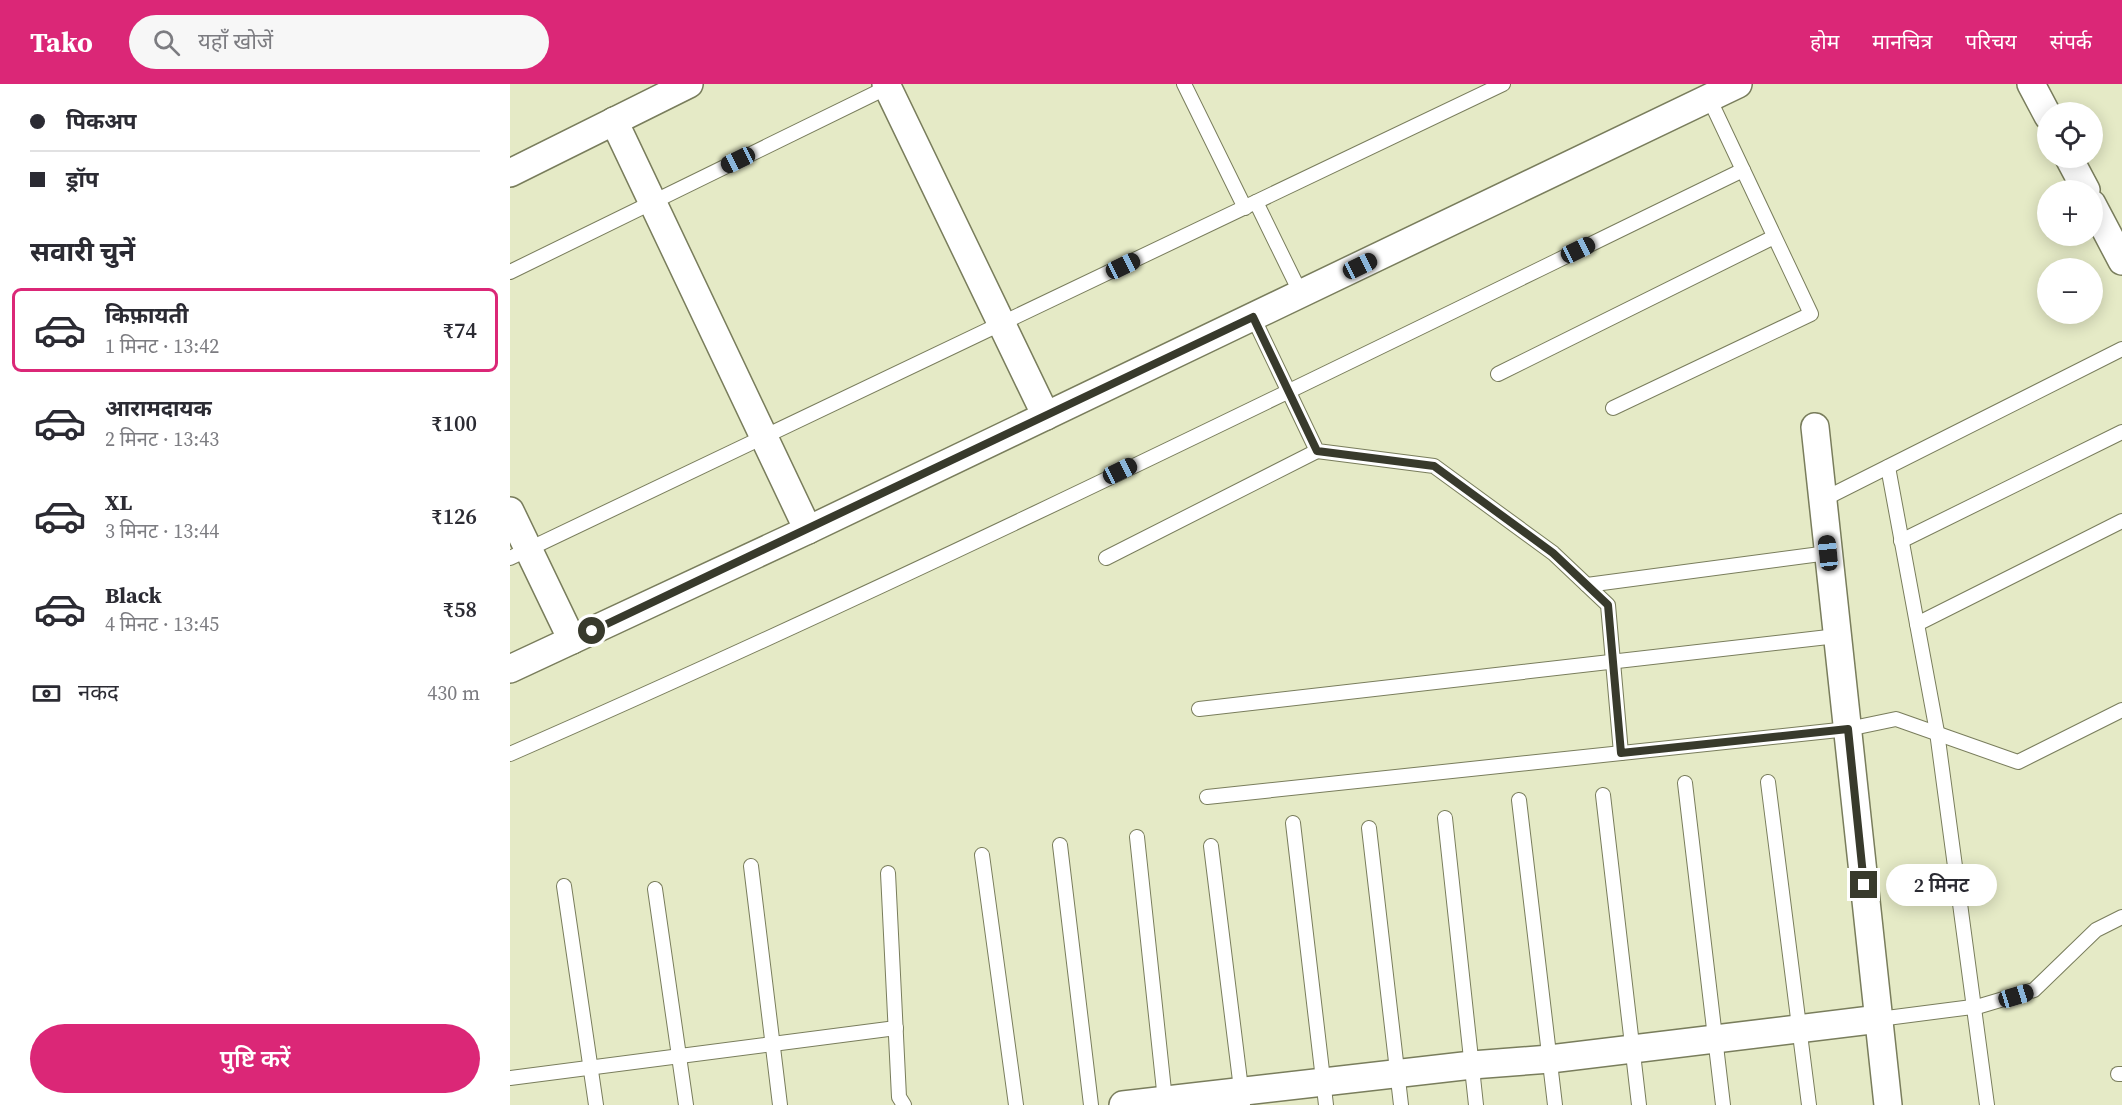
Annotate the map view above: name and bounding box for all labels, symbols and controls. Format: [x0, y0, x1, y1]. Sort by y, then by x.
search box [129, 15, 549, 69]
text: Tako [30, 23, 93, 61]
icon: search [150, 26, 183, 59]
text: यहाँ खोजें [198, 26, 273, 56]
text: होम [1810, 27, 1839, 56]
text: मानचित्र [1872, 27, 1932, 56]
text: परिचय [1965, 27, 2017, 56]
text: संपर्क [2050, 27, 2092, 56]
map controls [2037, 102, 2103, 324]
button: locate [2037, 102, 2103, 168]
text: पिकअप [66, 106, 137, 136]
car [718, 144, 758, 176]
text: ड्रॉप [66, 164, 99, 194]
button: + [2037, 180, 2103, 246]
text: सवारी चुनें [30, 233, 135, 270]
car [1558, 234, 1598, 266]
car [1103, 250, 1143, 282]
car [1340, 250, 1380, 282]
button: − [2037, 258, 2103, 324]
text: किफ़ायती [105, 300, 189, 330]
icon: car [33, 303, 87, 357]
text: ₹74 [443, 315, 477, 345]
text: 1 मिनट · 13:42 [105, 332, 219, 360]
text: आरामदायक [105, 393, 212, 423]
icon: car [33, 396, 87, 450]
text: ₹100 [431, 408, 477, 438]
text: 2 मिनट · 13:43 [105, 425, 219, 453]
car [1100, 455, 1140, 487]
text: XL [105, 487, 132, 517]
icon: car [33, 489, 87, 543]
text: ₹126 [431, 501, 477, 531]
text: 3 मिनट · 13:44 [105, 517, 219, 545]
car [1817, 534, 1839, 572]
text: Black [105, 580, 162, 610]
icon: car [33, 582, 87, 636]
text: ₹58 [443, 594, 477, 624]
text: 4 मिनट · 13:45 [105, 610, 219, 638]
route start [578, 617, 605, 644]
icon: cash [30, 677, 63, 710]
text: नकद [78, 677, 119, 707]
text: 430 m [427, 679, 480, 707]
callout: 2 मिनट [1885, 864, 1996, 906]
route end [1850, 871, 1877, 898]
text: 2 मिनट [1914, 871, 1969, 899]
car [1996, 982, 2036, 1010]
button: पुष्टि करें [30, 1024, 480, 1093]

